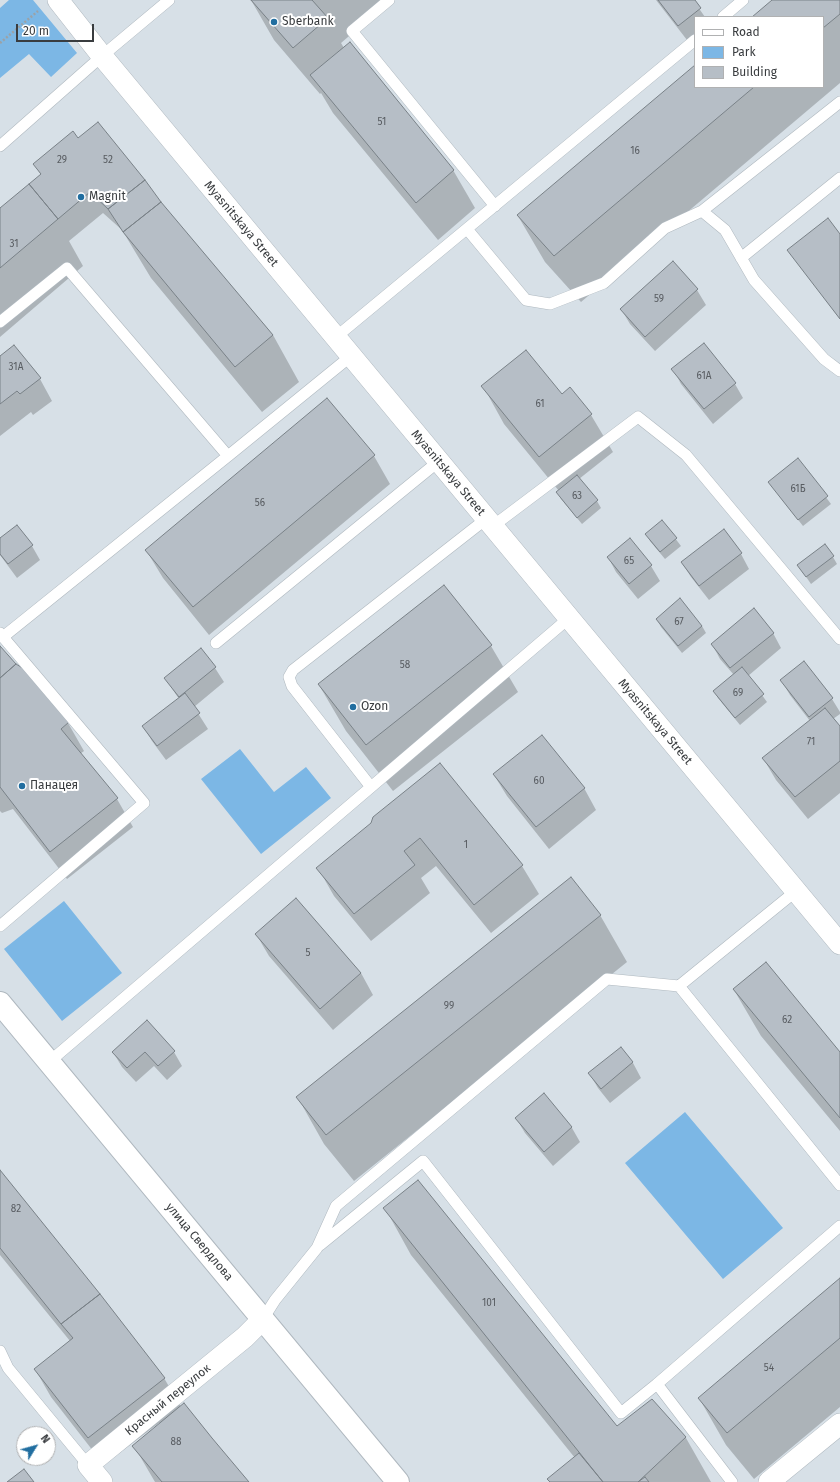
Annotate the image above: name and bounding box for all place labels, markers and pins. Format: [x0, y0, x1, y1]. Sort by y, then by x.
place label: Sberbank [282, 15, 334, 29]
marker: Sberbank [269, 17, 279, 27]
place label: Magnit [89, 190, 126, 204]
marker: Magnit [76, 192, 86, 202]
place label: Ozon [361, 700, 388, 714]
marker: Ozon [348, 702, 358, 712]
place label: Панацея [30, 779, 78, 793]
marker: Панацея [17, 781, 27, 791]

